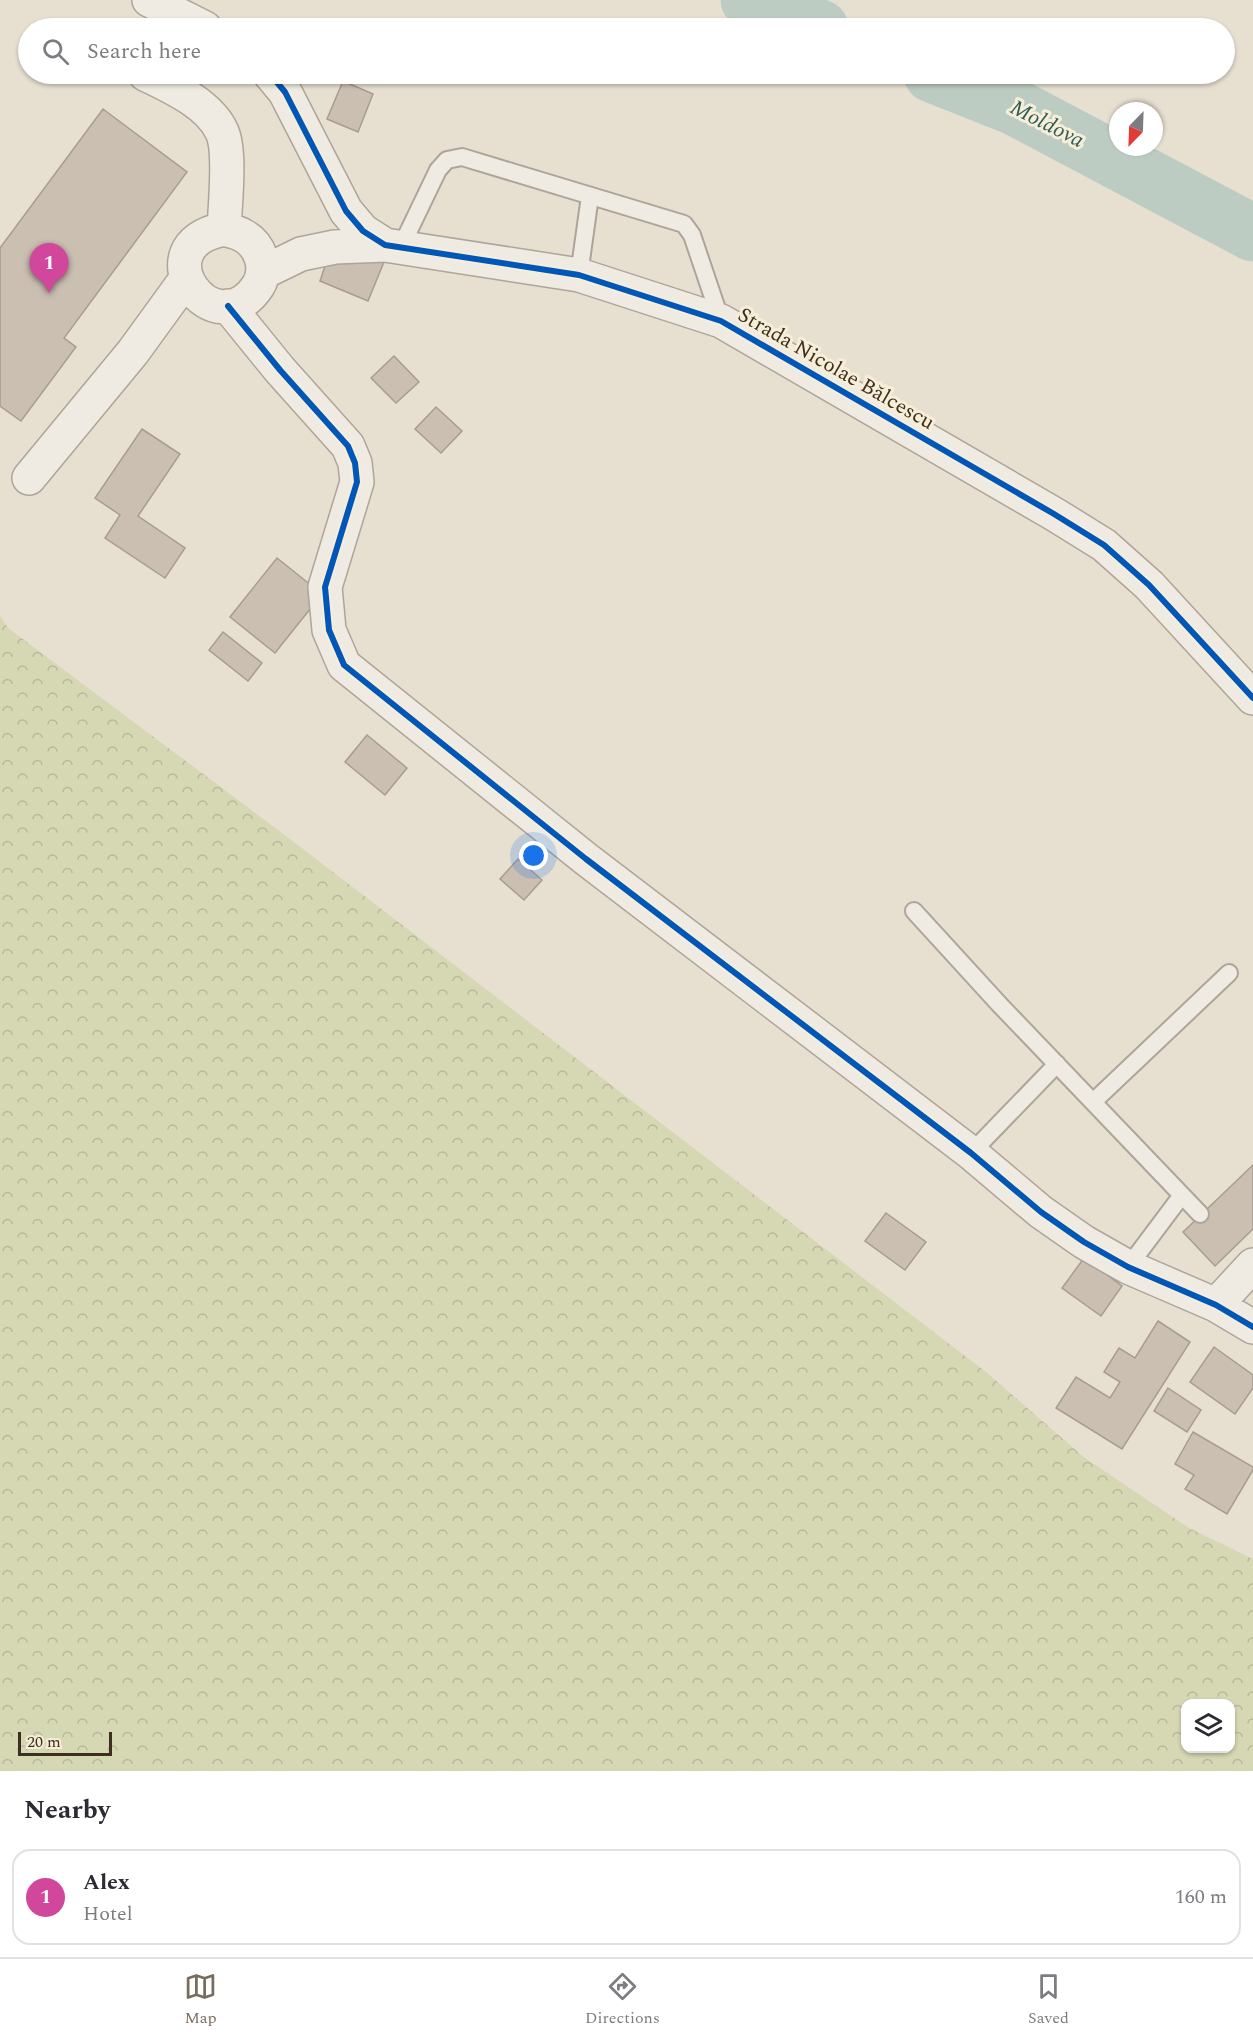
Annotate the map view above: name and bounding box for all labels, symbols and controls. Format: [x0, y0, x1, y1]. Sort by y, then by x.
search box [18, 18, 1235, 84]
icon: search [39, 35, 72, 68]
text: Search here [87, 35, 201, 68]
water label: Moldova [1004, 91, 1090, 157]
north arrow [1109, 102, 1163, 156]
pin: 1 [29, 244, 68, 293]
street label: Strada Nicolae Bălcescu [731, 299, 941, 439]
your location [519, 841, 548, 870]
map controls [1181, 1699, 1235, 1753]
button: layers [1181, 1699, 1235, 1753]
scale bar [18, 1729, 112, 1756]
text: 20 m [27, 1730, 61, 1754]
text: Nearby [24, 1790, 110, 1830]
text: Alex [83, 1866, 130, 1899]
text: 1 [40, 1882, 51, 1912]
text: 160 m [1175, 1882, 1227, 1912]
text: Hotel [83, 1899, 133, 1929]
tab: Map [184, 1970, 217, 2030]
tab: Directions [585, 1970, 660, 2030]
tab: Saved [1028, 1970, 1069, 2030]

